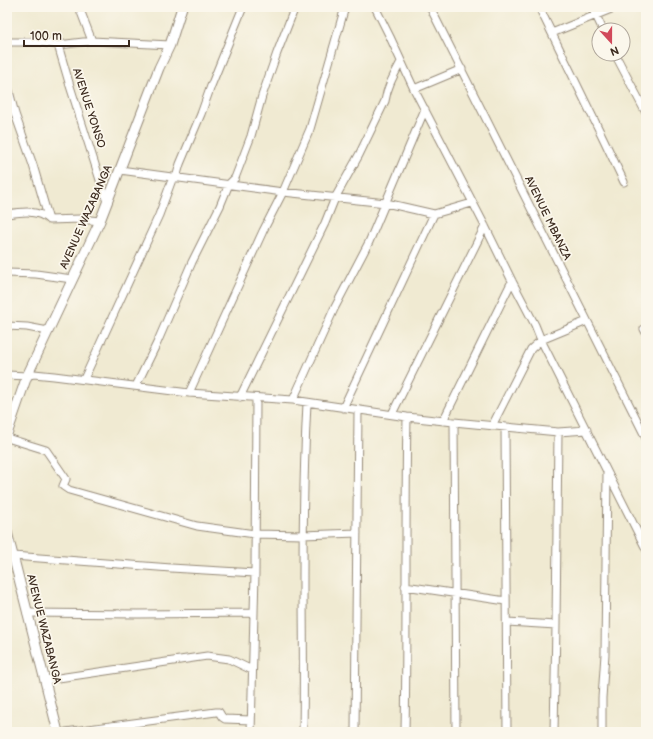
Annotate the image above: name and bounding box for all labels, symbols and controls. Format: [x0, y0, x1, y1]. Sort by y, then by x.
scale bar [24, 22, 129, 48]
north arrow [591, 22, 631, 62]
text: 100 m [30, 29, 62, 44]
text: N [608, 43, 621, 58]
street label: AVENUE YONSO [70, 66, 108, 150]
street label: AVENUE WAZABANGA [57, 163, 115, 271]
street label: AVENUE MBANZA [522, 174, 574, 262]
street label: AVENUE WAZABANGA [24, 573, 64, 685]

